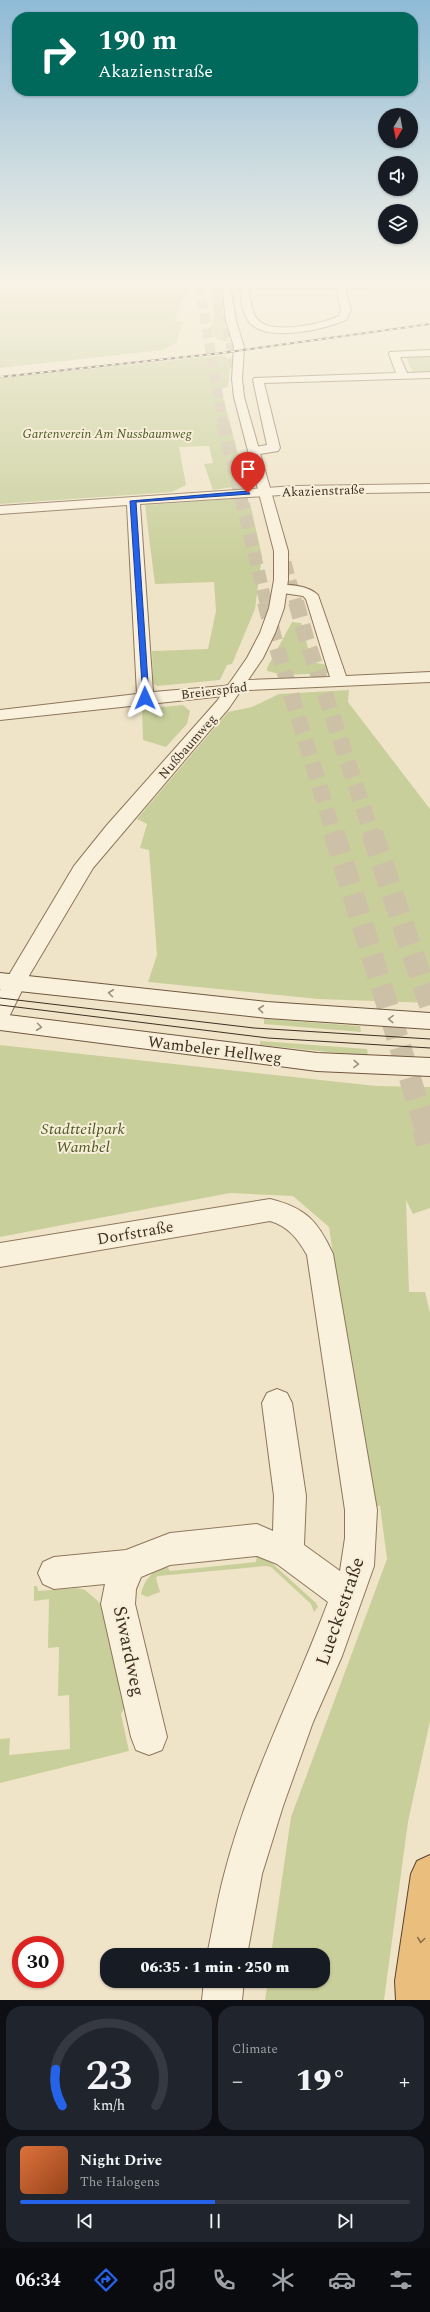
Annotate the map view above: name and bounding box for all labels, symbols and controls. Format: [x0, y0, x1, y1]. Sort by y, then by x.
text: 190 m [98, 19, 177, 62]
icon: right [32, 28, 84, 80]
text: Akazienstraße [98, 58, 213, 85]
north arrow [378, 108, 418, 148]
map controls [378, 108, 418, 244]
button: sound [378, 156, 418, 196]
button: layers [378, 204, 418, 244]
park label: Gartenverein Am Nussbaumweg [22, 424, 193, 444]
pin [231, 452, 265, 493]
icon: arrive [237, 458, 259, 480]
street label: Akazienstraße [281, 480, 365, 502]
position arrow [124, 677, 166, 719]
street label: Breierspfad [180, 677, 248, 705]
street label: Nußbaumweg [154, 710, 222, 784]
one-way arrow [108, 989, 115, 998]
one-way arrow [258, 1005, 264, 1014]
one-way arrow [388, 1015, 394, 1024]
one-way arrow [36, 1022, 42, 1031]
street label: Wambeler Hellweg [146, 1030, 283, 1070]
one-way arrow [353, 1060, 359, 1068]
park label: Stadtteilpark Wambel [41, 1117, 126, 1159]
street label: Dorfstraße [95, 1214, 175, 1252]
street label: Lueckestraße [308, 1553, 373, 1670]
street label: Siwardweg [105, 1603, 152, 1699]
speed limit sign: 30 [12, 1936, 64, 1988]
one-way arrow [417, 1937, 426, 1943]
text: 06:35 · 1 min · 250 m [141, 1956, 289, 1979]
text: Climate [232, 2039, 278, 2059]
text: 23 [86, 2045, 132, 2108]
text: 19° [296, 2058, 347, 2104]
text: − [232, 2065, 243, 2098]
text: + [399, 2065, 410, 2098]
text: km/h [93, 2095, 125, 2117]
text: Night Drive [80, 2149, 162, 2172]
text: The Halogens [80, 2172, 160, 2192]
icon: previous [74, 2210, 96, 2232]
icon: pause [204, 2210, 226, 2232]
icon: next [334, 2210, 356, 2232]
icon: directions [92, 2266, 120, 2294]
icon: music [151, 2266, 179, 2294]
icon: phone [210, 2266, 238, 2294]
icon: climate [269, 2266, 297, 2294]
icon: car [328, 2266, 356, 2294]
icon: filters [387, 2266, 415, 2294]
text: 06:34 [15, 2267, 61, 2294]

